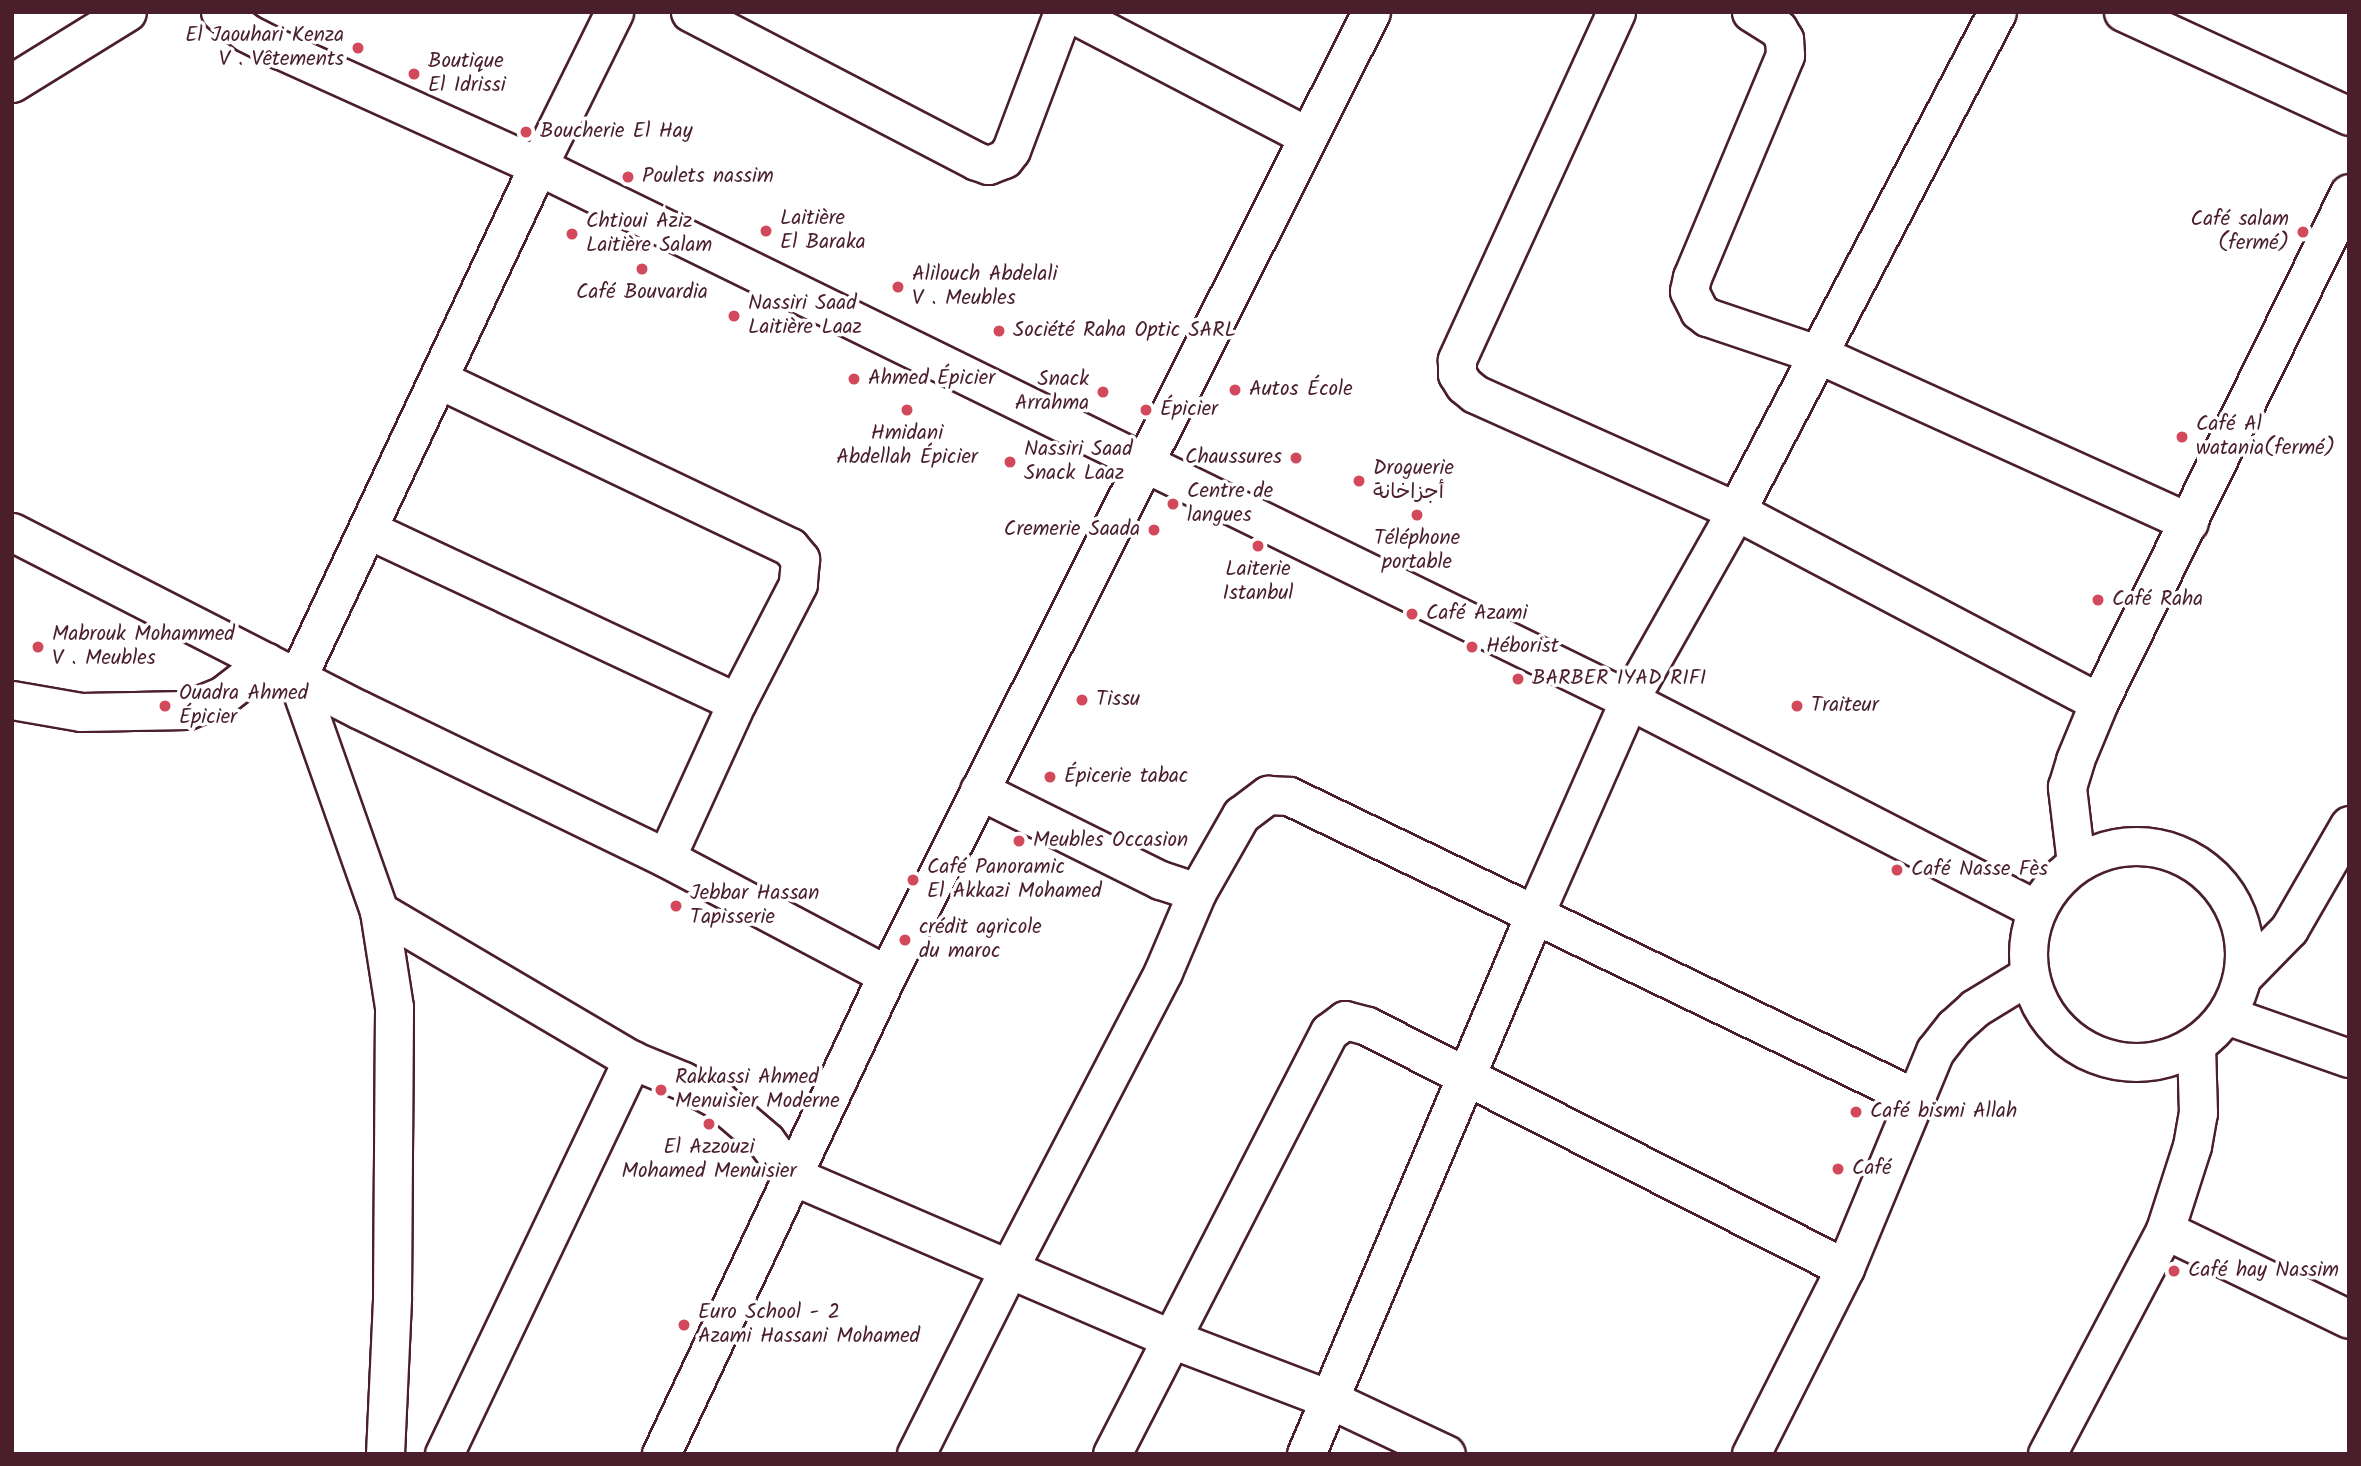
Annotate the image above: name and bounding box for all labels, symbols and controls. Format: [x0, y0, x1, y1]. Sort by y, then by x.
place label: El Jaouhari Kenza V . Vêtements [185, 23, 344, 73]
marker: El Jaouhari Kenza V . Vêtements [350, 40, 366, 56]
place label: Boutique El Idrissi [428, 49, 506, 99]
marker: Boutique El Idrissi [406, 66, 422, 82]
place label: Boucherie El Hay [540, 119, 692, 145]
marker: Boucherie El Hay [518, 124, 534, 140]
place label: Poulets nassim [642, 164, 774, 190]
marker: Poulets nassim [620, 169, 636, 185]
place label: Laitière El Baraka [780, 206, 866, 256]
place label: Café salam (fermé) [2191, 207, 2289, 257]
place label: Chtioui Aziz Laitière Salam [586, 209, 712, 259]
marker: Laitière El Baraka [758, 223, 774, 239]
marker: Café salam (fermé) [2295, 224, 2311, 240]
marker: Chtioui Aziz Laitière Salam [564, 226, 580, 242]
marker: Café Bouvardia [634, 261, 650, 277]
place label: Alilouch Abdelali V . Meubles [912, 262, 1058, 312]
marker: Alilouch Abdelali V . Meubles [890, 279, 906, 295]
place label: Café Bouvardia [576, 280, 708, 306]
place label: Nassiri Saad Laitière Laaz [748, 291, 862, 341]
marker: Nassiri Saad Laitière Laaz [726, 308, 742, 324]
place label: Société Raha Optic SARL [1013, 318, 1236, 344]
marker: Société Raha Optic SARL [991, 323, 1007, 339]
place label: Ahmed Épicier [868, 366, 995, 392]
place label: Snack Arrahma [1015, 367, 1089, 417]
marker: Ahmed Épicier [846, 371, 862, 387]
place label: Autos École [1249, 377, 1353, 403]
marker: Autos École [1227, 382, 1243, 398]
marker: Snack Arrahma [1095, 384, 1111, 400]
place label: Épicier [1160, 397, 1218, 423]
marker: Hmidani Abdellah Épicier [899, 402, 915, 418]
marker: Épicier [1138, 402, 1154, 418]
place label: Café Al watania(fermé) [2196, 412, 2335, 462]
place label: Hmidani Abdellah Épicier [836, 421, 978, 471]
marker: Café Al watania(fermé) [2174, 429, 2190, 445]
place label: Nassiri Saad Snack Laaz [1024, 437, 1133, 487]
place label: Chaussures [1185, 445, 1282, 471]
marker: Chaussures [1288, 450, 1304, 466]
marker: Nassiri Saad Snack Laaz [1002, 454, 1018, 470]
place label: Droguerie أجزاخانة [1373, 456, 1454, 506]
marker: Droguerie أجزاخانة [1351, 473, 1367, 489]
place label: Centre de langues [1187, 479, 1273, 529]
marker: Centre de langues [1165, 496, 1181, 512]
marker: Téléphone portable [1409, 507, 1425, 523]
place label: Cremerie Saada [1004, 517, 1140, 543]
marker: Cremerie Saada [1146, 522, 1162, 538]
place label: Téléphone portable [1374, 526, 1460, 576]
marker: Laiterie Istanbul [1250, 538, 1266, 554]
place label: Laiterie Istanbul [1223, 557, 1293, 607]
place label: Café Raha [2112, 587, 2203, 613]
marker: Café Raha [2090, 592, 2106, 608]
place label: Café Azami [1426, 601, 1528, 627]
marker: Café Azami [1404, 606, 1420, 622]
place label: Mabrouk Mohammed V . Meubles [52, 622, 235, 672]
place label: Héborist [1486, 634, 1559, 660]
marker: Mabrouk Mohammed V . Meubles [30, 639, 46, 655]
marker: Héborist [1464, 639, 1480, 655]
place label: BARBER IYAD RIFI [1532, 666, 1706, 692]
marker: BARBER IYAD RIFI [1510, 671, 1526, 687]
place label: Ouadra Ahmed Épicier [179, 681, 308, 731]
place label: Tissu [1096, 687, 1140, 713]
marker: Tissu [1074, 692, 1090, 708]
place label: Traiteur [1811, 693, 1879, 719]
marker: Ouadra Ahmed Épicier [157, 698, 173, 714]
marker: Traiteur [1789, 698, 1805, 714]
place label: Épicerie tabac [1064, 764, 1188, 790]
marker: Épicerie tabac [1042, 769, 1058, 785]
place label: Meubles Occasion [1033, 828, 1188, 854]
marker: Meubles Occasion [1011, 833, 1027, 849]
place label: Café Panoramic El Akkazi Mohamed [927, 855, 1102, 905]
place label: Café Nasse Fès [1911, 857, 2048, 883]
marker: Café Nasse Fès [1889, 862, 1905, 878]
marker: Café Panoramic El Akkazi Mohamed [905, 872, 921, 888]
place label: Jebbar Hassan Tapisserie [690, 881, 819, 931]
marker: Jebbar Hassan Tapisserie [668, 898, 684, 914]
place label: crédit agricole du maroc [919, 915, 1042, 965]
marker: crédit agricole du maroc [897, 932, 913, 948]
place label: Rakkassi Ahmed Menuisier Moderne [675, 1065, 840, 1115]
marker: Rakkassi Ahmed Menuisier Moderne [653, 1082, 669, 1098]
place label: Café bismi Allah [1870, 1099, 2017, 1125]
marker: Café bismi Allah [1848, 1104, 1864, 1120]
marker: El Azzouzi Mohamed Menuisier [701, 1116, 717, 1132]
place label: El Azzouzi Mohamed Menuisier [622, 1135, 796, 1185]
place label: Café [1852, 1156, 1892, 1182]
marker: Café [1830, 1161, 1846, 1177]
place label: Café hay Nassim [2188, 1258, 2339, 1284]
marker: Café hay Nassim [2166, 1263, 2182, 1279]
place label: Euro School - 2 Azami Hassani Mohamed [698, 1300, 920, 1350]
marker: Euro School - 2 Azami Hassani Mohamed [676, 1317, 692, 1333]

